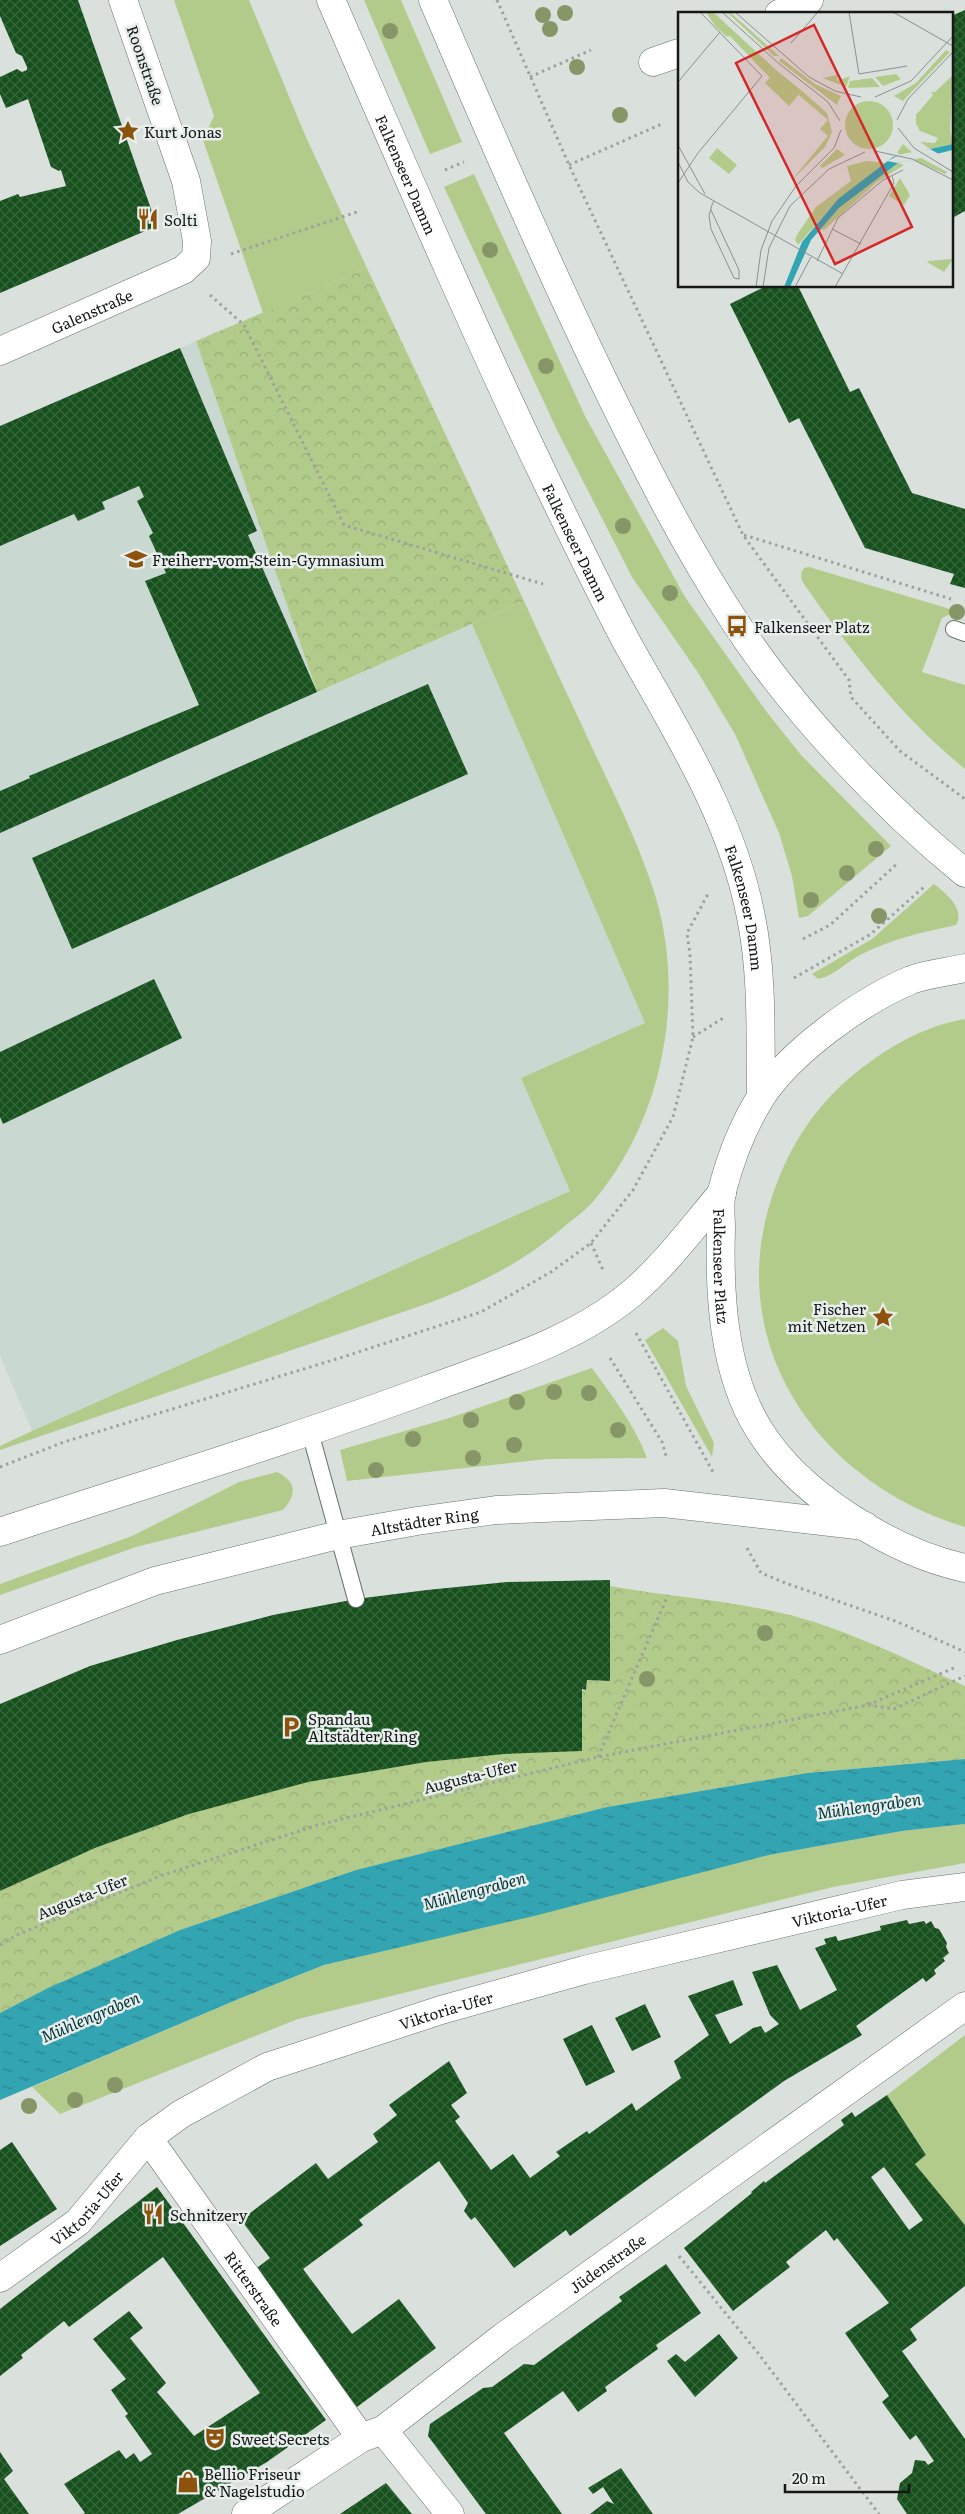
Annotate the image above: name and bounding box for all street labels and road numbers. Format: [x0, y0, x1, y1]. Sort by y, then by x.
street label: Roonstraße [122, 22, 170, 108]
street label: Falkenseer Damm [370, 111, 443, 238]
street label: Galenstraße [47, 282, 136, 339]
street label: Falkenseer Damm [538, 479, 615, 605]
street label: Falkenseer Damm [720, 841, 770, 972]
street label: Falkenseer Platz [709, 1208, 736, 1325]
street label: Altstädter Ring [368, 1501, 480, 1541]
street label: Augusta-Ufer [421, 1753, 519, 1799]
street label: Augusta-Ufer [33, 1867, 131, 1925]
street label: Viktoria-Ufer [789, 1887, 889, 1932]
street label: Viktoria-Ufer [396, 1985, 495, 2035]
street label: Viktoria-Ufer [45, 2165, 128, 2250]
street label: Jüdenstraße [564, 2227, 650, 2298]
street label: Ritterstraße [220, 2246, 289, 2331]

